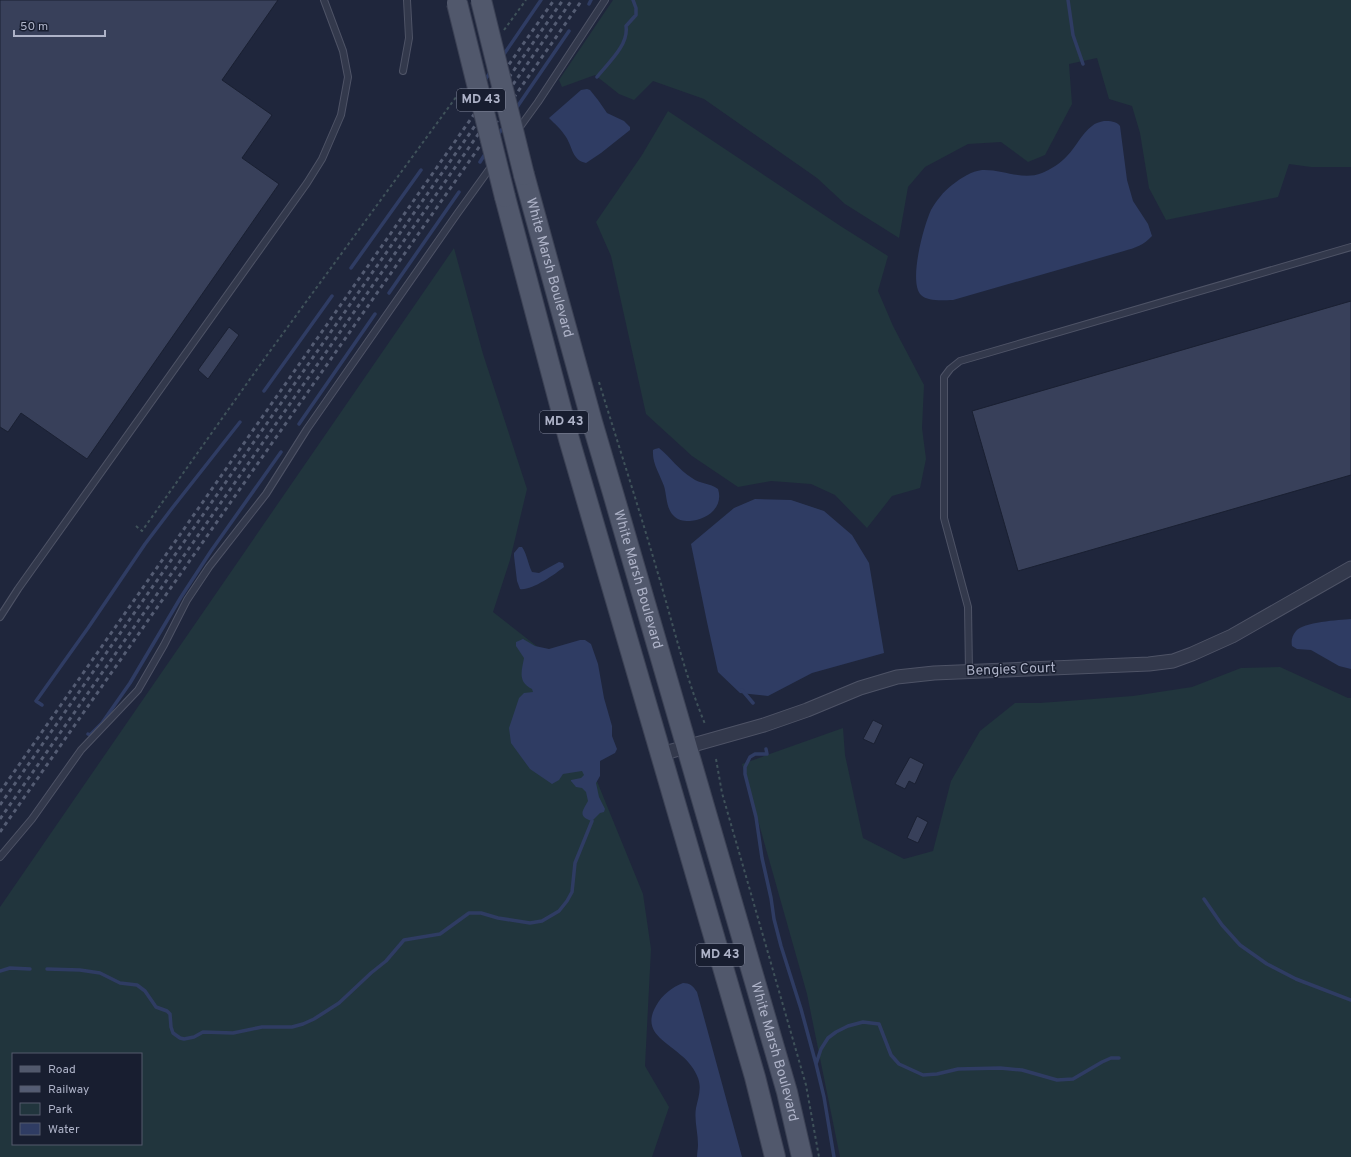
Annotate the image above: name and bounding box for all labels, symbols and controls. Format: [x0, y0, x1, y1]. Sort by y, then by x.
scale bar [14, 12, 105, 38]
text: 50 m [20, 19, 48, 35]
road number: MD 43 [457, 89, 505, 111]
street label: White Marsh Boulevard [522, 196, 577, 339]
road number: MD 43 [540, 411, 588, 433]
street label: White Marsh Boulevard [610, 508, 666, 651]
street label: Bengies Court [966, 660, 1056, 680]
road number: MD 43 [696, 944, 744, 966]
street label: White Marsh Boulevard [747, 980, 802, 1123]
legend [12, 1053, 142, 1145]
text: Road [48, 1062, 76, 1078]
text: Railway [48, 1082, 89, 1098]
text: Park [48, 1102, 73, 1118]
text: Water [48, 1122, 80, 1138]

